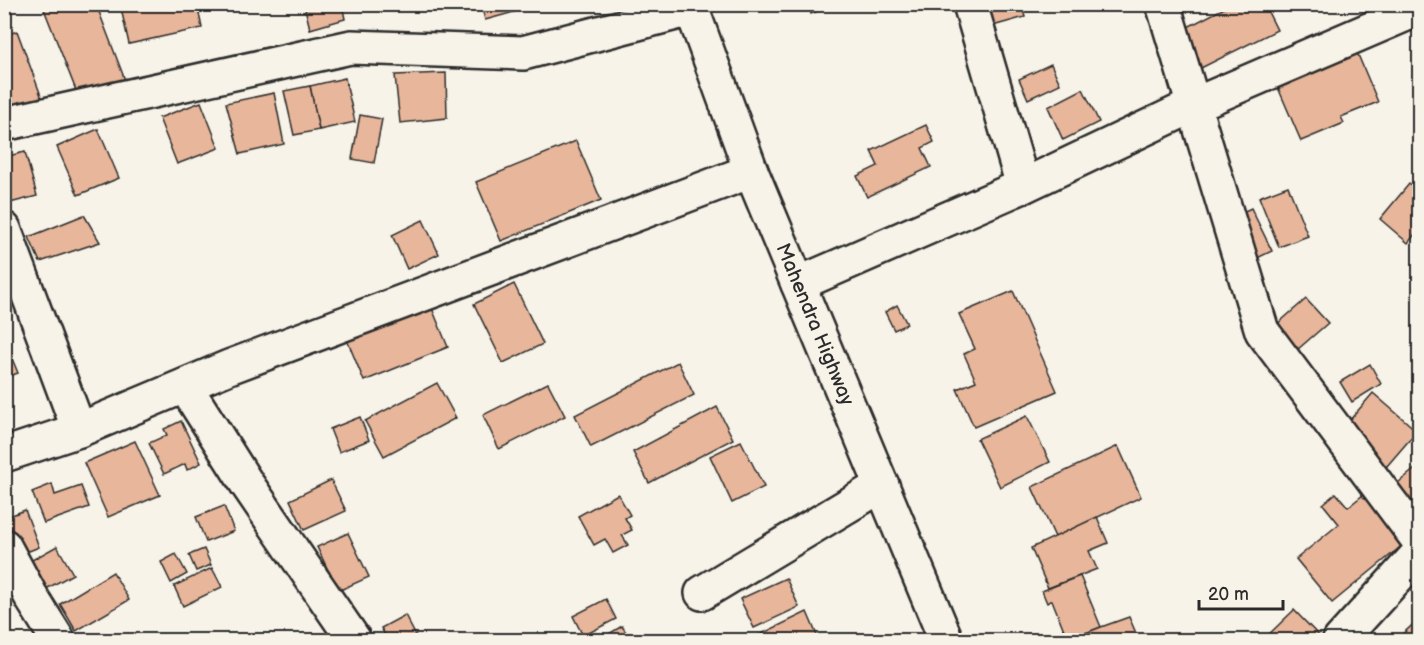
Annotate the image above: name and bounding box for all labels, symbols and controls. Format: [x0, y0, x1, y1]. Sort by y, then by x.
street label: Mahendra Highway [770, 240, 859, 409]
scale bar [1199, 573, 1283, 611]
text: 20 m [1208, 584, 1249, 605]

